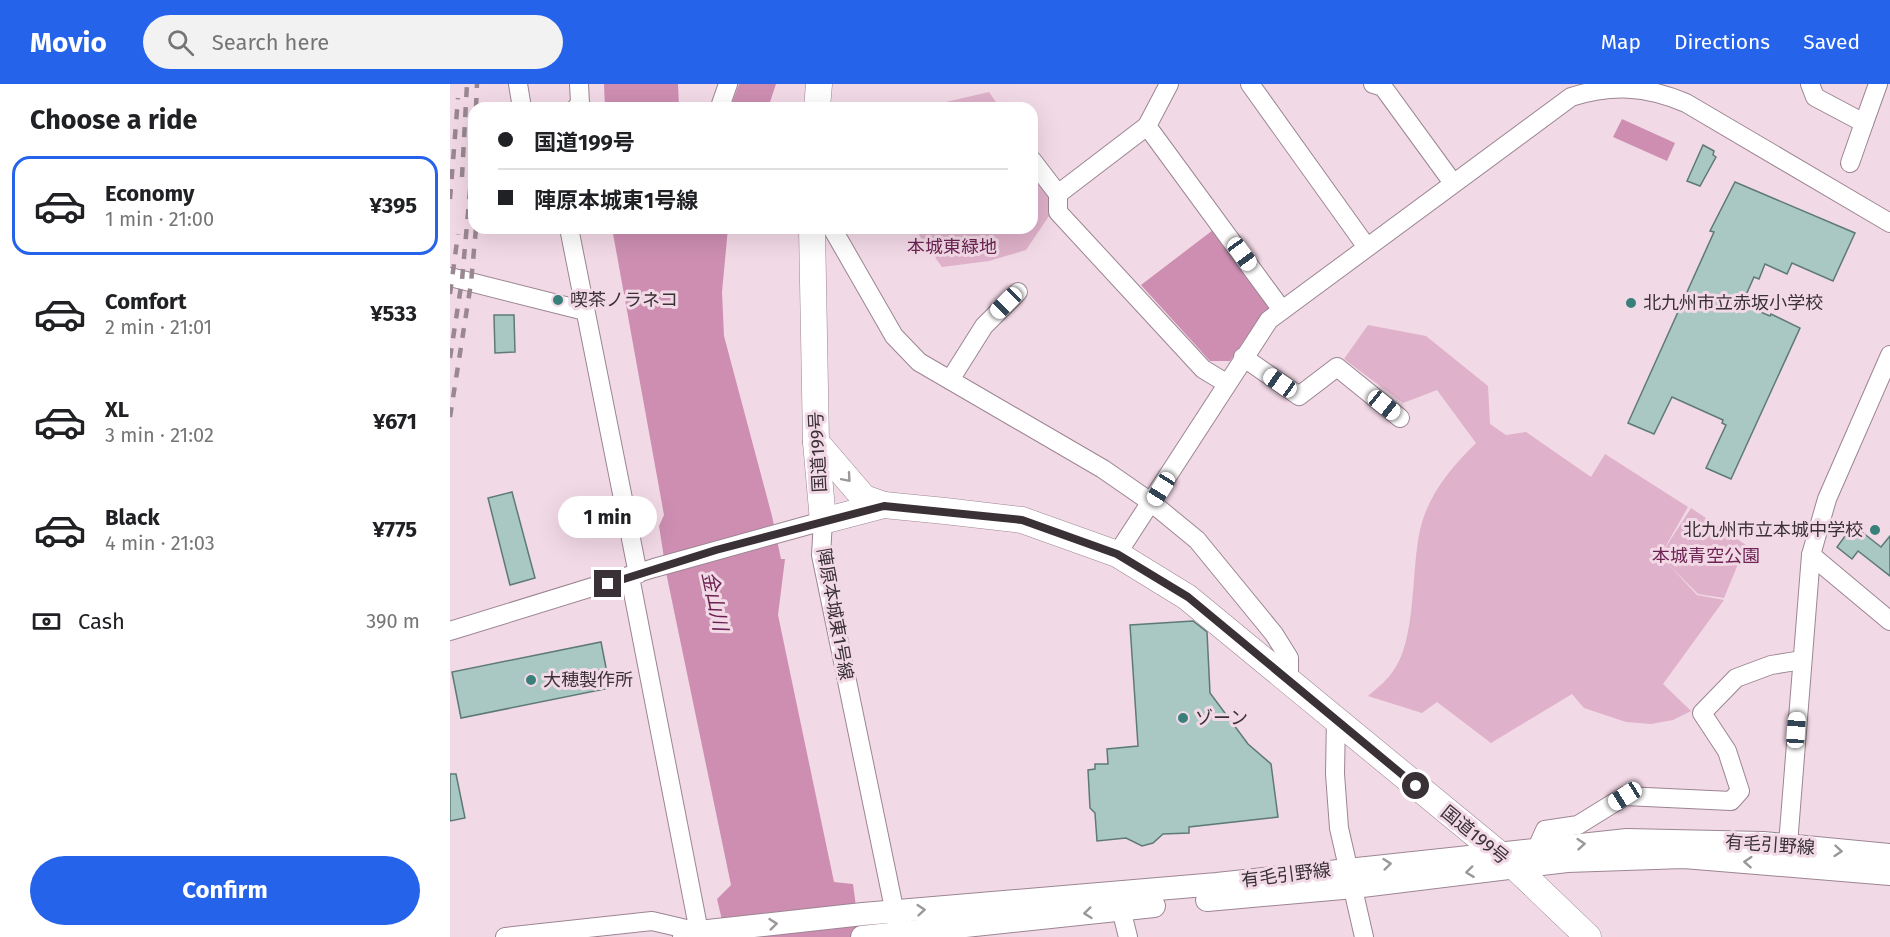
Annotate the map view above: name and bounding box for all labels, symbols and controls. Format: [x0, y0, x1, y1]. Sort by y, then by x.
search box [143, 15, 563, 69]
text: Movio [30, 26, 107, 59]
icon: search [164, 26, 197, 59]
text: Search here [212, 29, 329, 56]
text: Map [1601, 29, 1641, 55]
text: Directions [1674, 29, 1770, 55]
text: Saved [1803, 29, 1860, 55]
text: Choose a ride [30, 104, 197, 136]
text: 国道199号 [534, 129, 635, 156]
icon: car [33, 179, 87, 233]
text: Economy [105, 180, 194, 207]
text: 陣原本城東1号線 [534, 187, 698, 214]
text: ¥395 [370, 192, 417, 219]
text: 1 min · 21:00 [105, 207, 214, 231]
car [1224, 234, 1260, 274]
park label: 本城東緑地 [907, 236, 997, 258]
car [987, 284, 1025, 322]
icon: car [33, 287, 87, 341]
text: Comfort [105, 288, 186, 315]
place label: 喫茶ノラネコ [570, 289, 678, 311]
place label: 北九州市立赤坂小学校 [1643, 292, 1823, 314]
marker: 喫茶ノラネコ [551, 293, 565, 307]
marker: 北九州市立赤坂小学校 [1624, 296, 1638, 310]
text: ¥533 [370, 300, 417, 327]
text: 2 min · 21:01 [105, 315, 212, 339]
car [1260, 365, 1300, 401]
car [1364, 387, 1404, 423]
icon: car [33, 395, 87, 449]
text: XL [105, 396, 129, 423]
text: ¥671 [373, 408, 417, 435]
street label: 国道199号 [805, 411, 831, 493]
text: 3 min · 21:02 [105, 423, 214, 447]
car [1144, 469, 1178, 509]
one-way arrow [840, 471, 851, 482]
callout: 1 min [558, 497, 657, 539]
icon: car [33, 503, 87, 557]
text: Black [105, 504, 160, 531]
text: 1 min [583, 505, 632, 529]
text: ¥775 [372, 516, 417, 543]
place label: 北九州市立本城中学校 [1683, 519, 1863, 541]
marker: 北九州市立本城中学校 [1868, 523, 1882, 537]
text: 4 min · 21:03 [105, 531, 215, 555]
park label: 本城青空公園 [1652, 545, 1760, 567]
street label: 陣原本城東1号線 [813, 546, 857, 682]
water label: 金山川 [697, 569, 733, 635]
route end [594, 570, 621, 597]
icon: cash [30, 605, 63, 638]
text: Cash [78, 608, 125, 635]
text: 390 m [366, 609, 420, 633]
place label: 大穂製作所 [543, 669, 633, 691]
marker: 大穂製作所 [524, 673, 538, 687]
place label: ゾーン [1195, 707, 1248, 729]
marker: ゾーン [1176, 711, 1190, 725]
car [1786, 711, 1806, 749]
route start [1402, 772, 1429, 799]
car [1605, 779, 1645, 813]
street label: 国道199号 [1437, 801, 1513, 869]
street label: 有毛引野線 [1724, 831, 1816, 859]
one-way arrow [1577, 838, 1586, 851]
one-way arrow [1834, 844, 1843, 857]
button: Confirm [30, 856, 420, 925]
one-way arrow [1743, 856, 1753, 869]
one-way arrow [1383, 858, 1392, 870]
street label: 有毛引野線 [1240, 859, 1332, 891]
one-way arrow [1465, 866, 1474, 878]
one-way arrow [917, 904, 926, 917]
one-way arrow [1083, 906, 1093, 919]
one-way arrow [769, 918, 778, 931]

